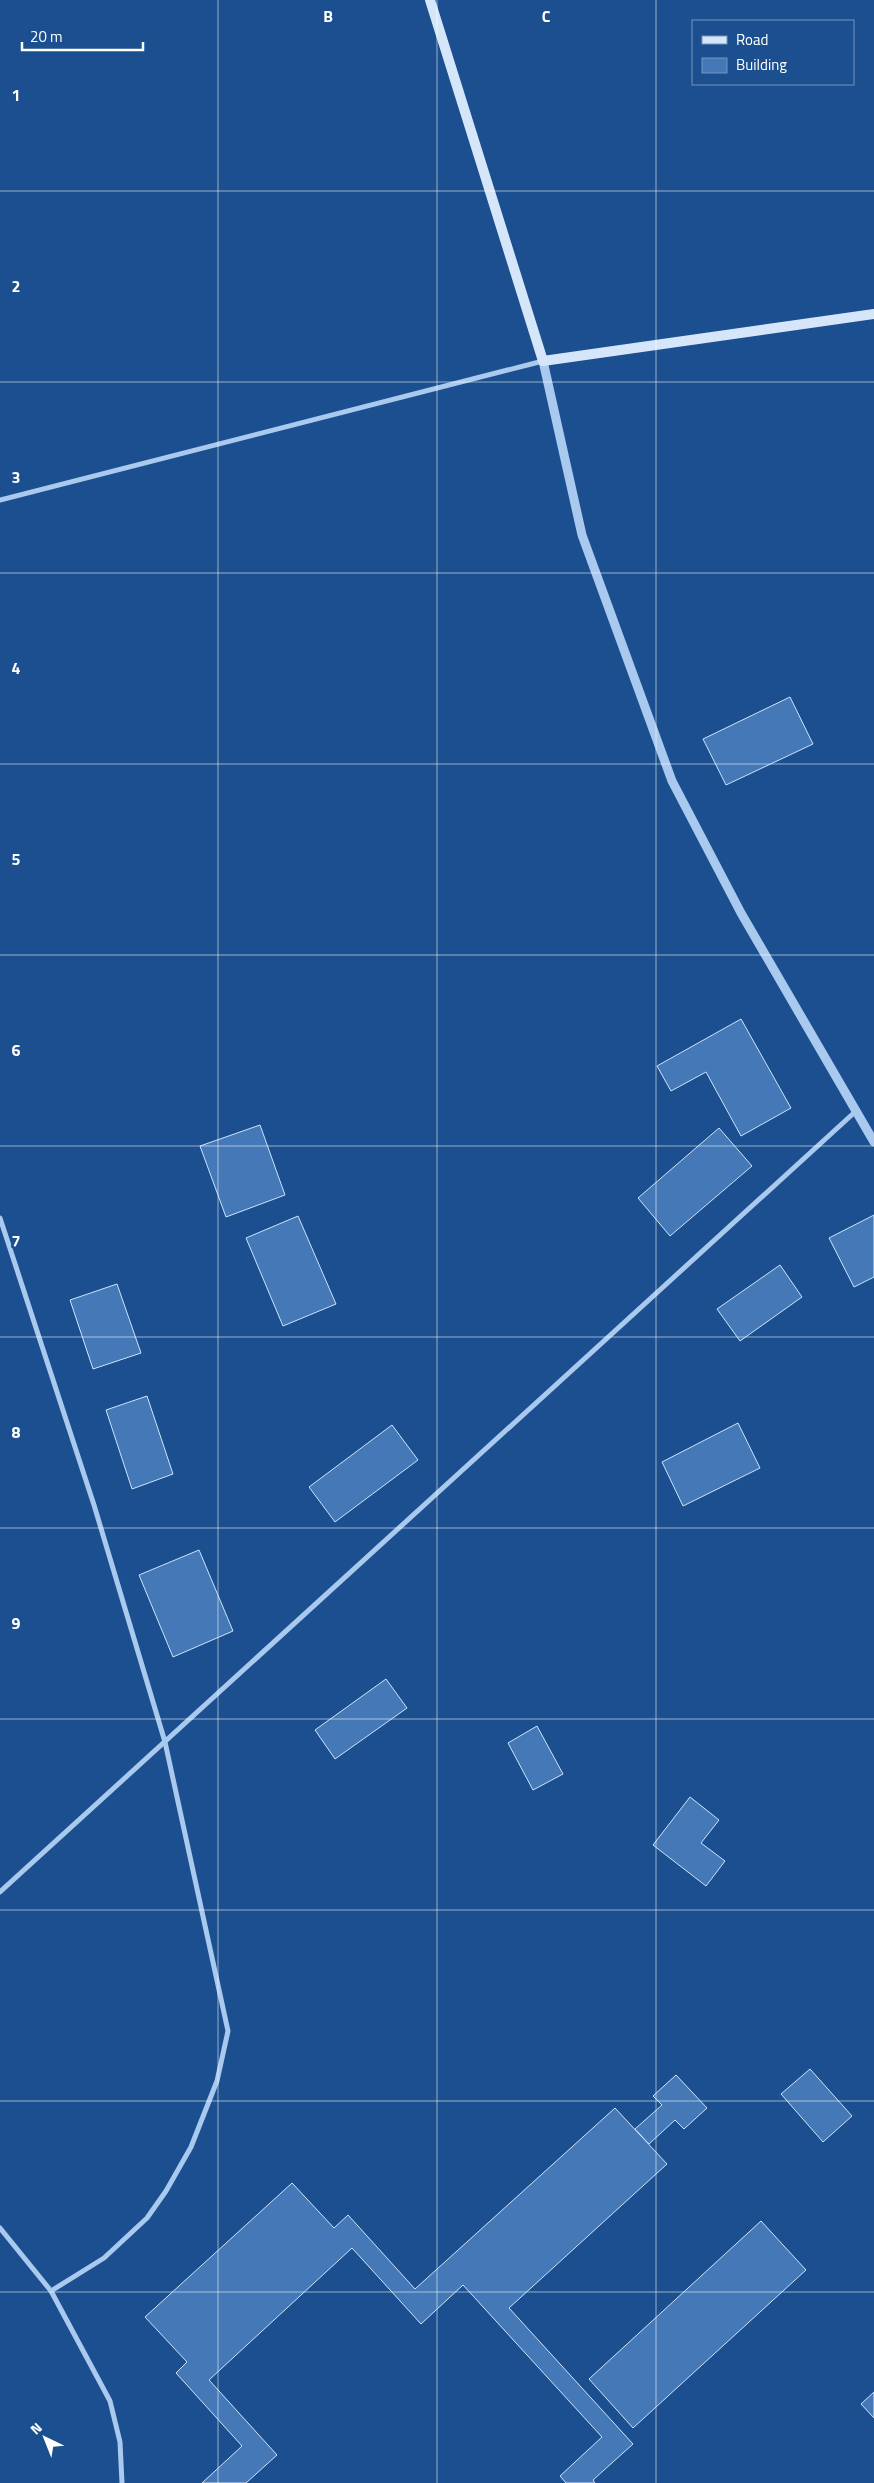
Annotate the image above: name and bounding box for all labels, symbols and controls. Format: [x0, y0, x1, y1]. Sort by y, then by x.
text: B [323, 4, 333, 28]
text: C [542, 4, 551, 28]
scale bar [22, 20, 144, 52]
legend [692, 20, 854, 85]
text: 20 m [30, 25, 63, 48]
text: Road [736, 28, 768, 51]
text: Building [736, 53, 787, 76]
text: 1 [12, 83, 20, 107]
text: 2 [12, 274, 20, 298]
text: 3 [12, 465, 20, 489]
text: 4 [12, 656, 21, 680]
text: 5 [12, 847, 21, 871]
text: 6 [12, 1038, 21, 1062]
text: 7 [12, 1229, 20, 1253]
text: 8 [12, 1420, 21, 1444]
text: 9 [12, 1611, 21, 1635]
north arrow [20, 2413, 70, 2463]
text: N [25, 2417, 47, 2439]

